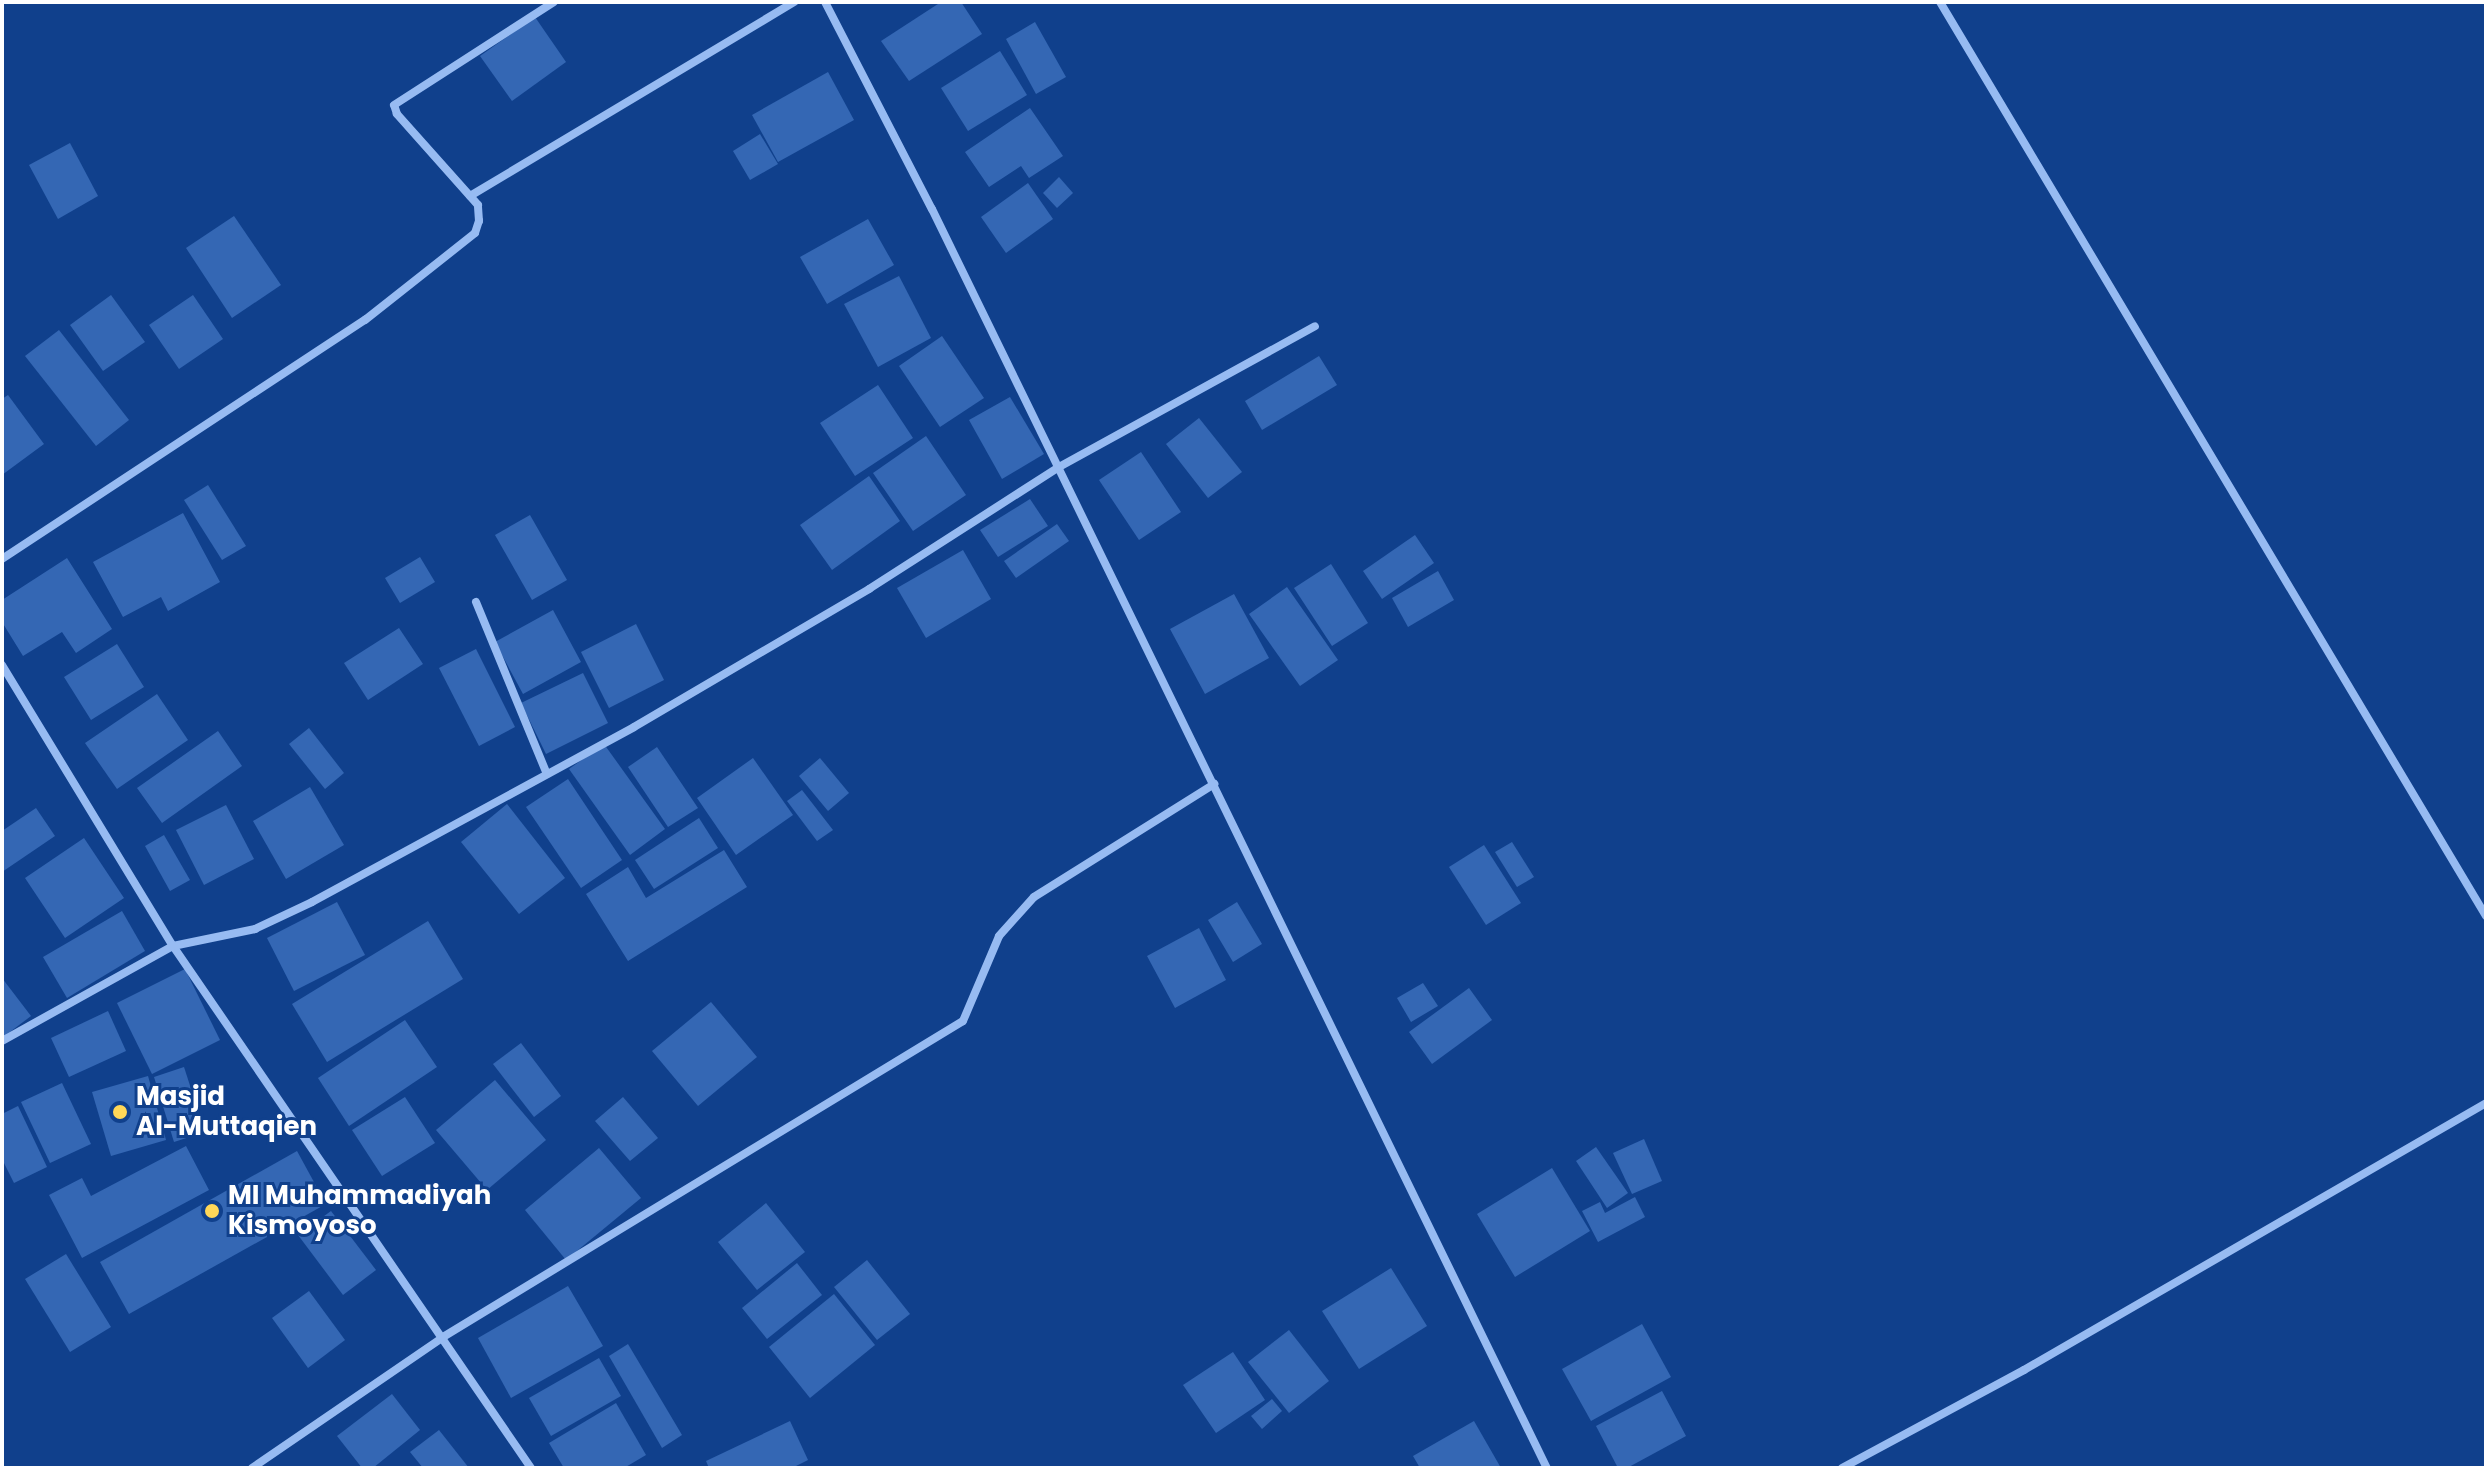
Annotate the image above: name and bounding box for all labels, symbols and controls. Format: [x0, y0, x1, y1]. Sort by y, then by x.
place label: Masjid Al-Muttaqien [136, 1081, 317, 1142]
marker: Masjid Al-Muttaqien [111, 1103, 129, 1121]
place label: MI Muhammadiyah Kismoyoso [228, 1180, 491, 1242]
marker: MI Muhammadiyah Kismoyoso [203, 1202, 221, 1220]

